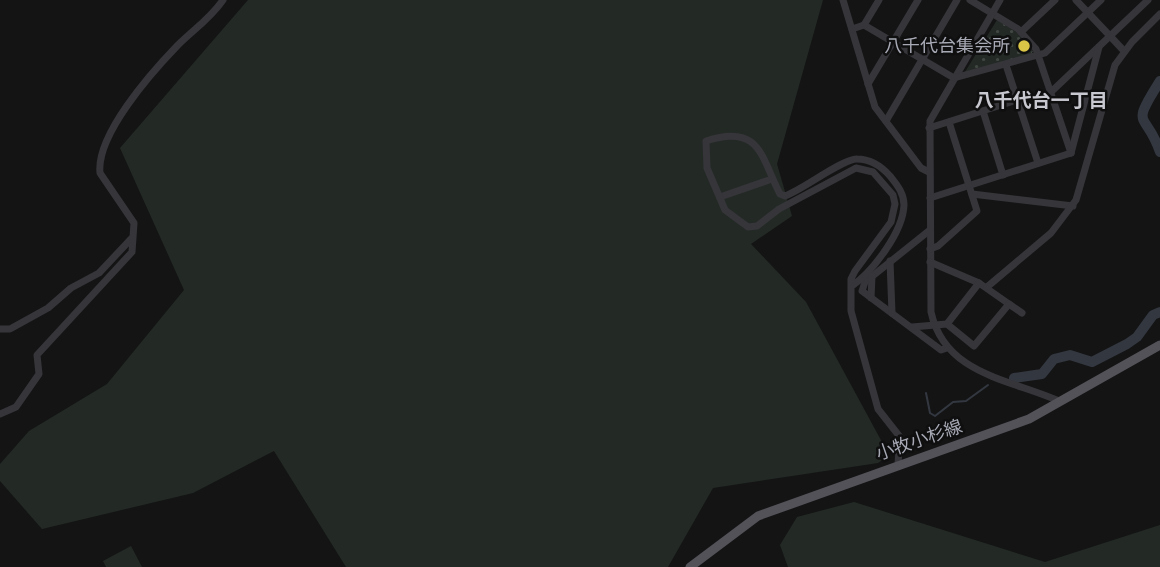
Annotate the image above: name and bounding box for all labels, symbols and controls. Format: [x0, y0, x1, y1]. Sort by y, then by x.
place label: 八千代台集会所 [884, 35, 1010, 56]
marker: 八千代台集会所 [1016, 38, 1032, 54]
district label: 八千代台一丁目 [974, 89, 1108, 112]
street label: 小牧小杉線 [873, 415, 965, 464]

